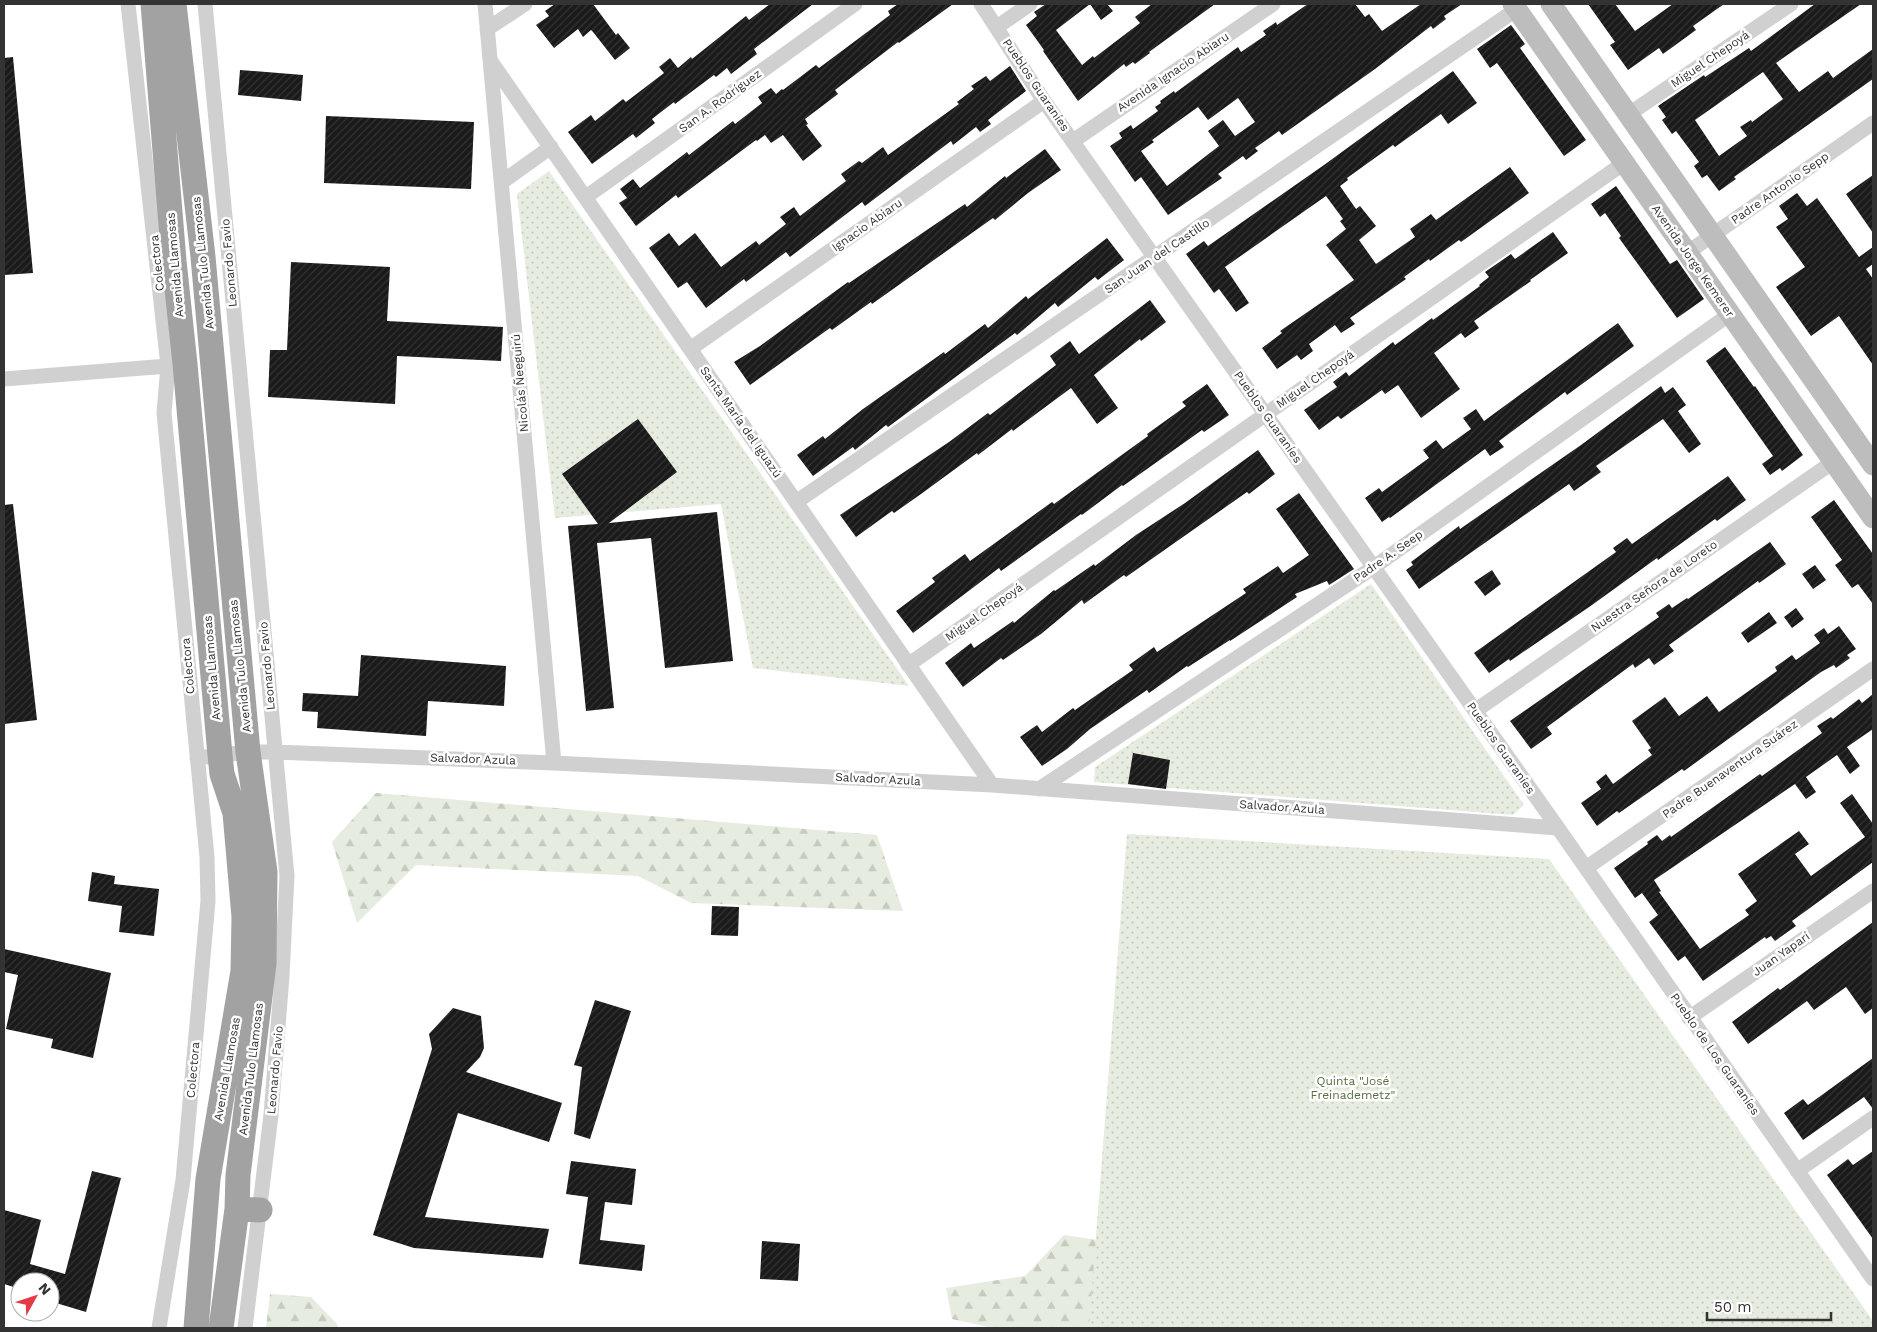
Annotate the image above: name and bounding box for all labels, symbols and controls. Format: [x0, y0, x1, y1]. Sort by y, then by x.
street label: Miguel Chepoyá [1668, 28, 1752, 90]
street label: Avenida Ignacio Abiaru [1114, 29, 1232, 115]
street label: Pueblos Guaraníes [1000, 36, 1072, 134]
street label: San A. Rodríguez [676, 66, 764, 136]
street label: Padre Antonio Sepp [1728, 149, 1832, 227]
street label: Avenida Tulo Llamosas [189, 196, 217, 330]
street label: Ignacio Abiaru [829, 196, 905, 254]
street label: Avenida Jorge Kemerer [1649, 202, 1737, 320]
street label: Avenida Llamosas [163, 212, 187, 318]
street label: San Juan del Castillo [1102, 216, 1212, 296]
street label: Leonardo Favio [218, 218, 240, 308]
street label: Colectora [147, 234, 167, 292]
street label: Nicolás Ñeeguirú [509, 333, 531, 433]
street label: Miguel Chepoyá [1274, 347, 1357, 411]
street label: Santa María del Iguazú [697, 364, 785, 480]
street label: Pueblos Guaraníes [1231, 368, 1305, 466]
street label: Padre A. Seep [1351, 527, 1425, 585]
street label: Nuestra Señora de Loreto [1588, 537, 1720, 635]
street label: Miguel Chepoyá [943, 580, 1026, 644]
street label: Avenida Tulo Llamosas [226, 599, 254, 733]
street label: Avenida Llamosas [200, 615, 224, 721]
street label: Leonardo Favio [256, 621, 278, 711]
street label: Colectora [179, 637, 197, 695]
street label: Pueblos Guaraníes [1464, 699, 1538, 797]
street label: Padre Buenaventura Suárez [1660, 717, 1800, 821]
street label: Salvador Azula [430, 751, 516, 768]
street label: Salvador Azula [835, 770, 921, 788]
street label: Salvador Azula [1239, 797, 1326, 817]
street label: Juan Yaparí [1750, 929, 1812, 979]
street label: Pueblo de Los Guaraníes [1668, 990, 1762, 1118]
street label: Avenida Tulo Llamosas [236, 1002, 266, 1136]
street label: Avenida Llamosas [211, 1016, 243, 1122]
street label: Leonardo Favio [264, 1025, 286, 1115]
street label: Colectora [184, 1041, 202, 1099]
park label: Quinta "José Freinademetz" [1311, 1074, 1396, 1102]
north arrow [10, 1272, 60, 1322]
text: N [35, 1280, 54, 1298]
scale bar [1707, 1290, 1831, 1322]
text: 50 m [1714, 1298, 1751, 1316]

